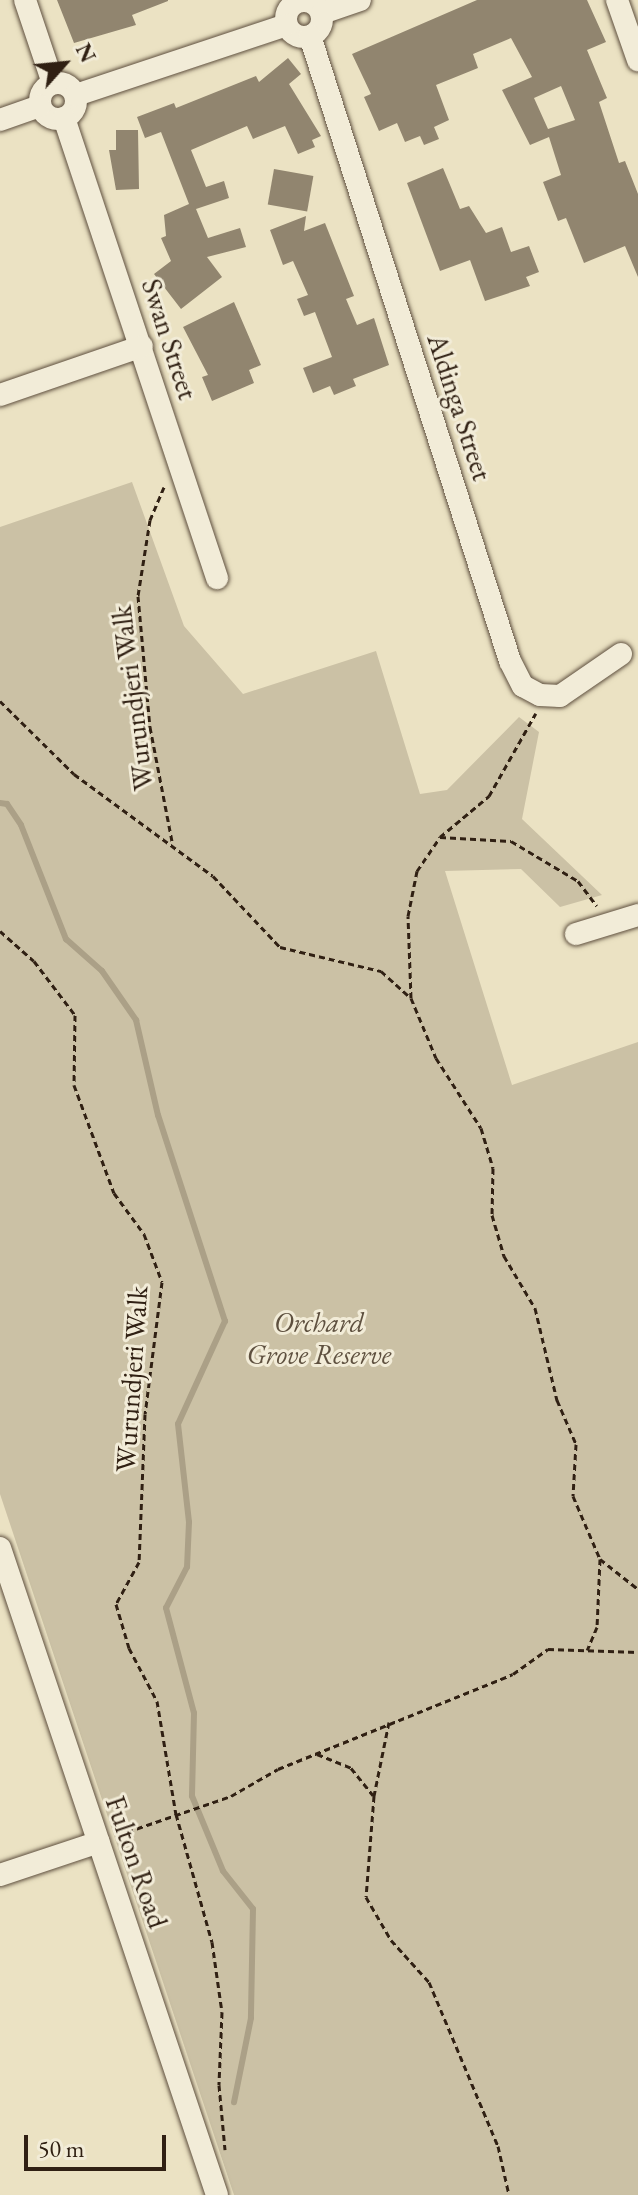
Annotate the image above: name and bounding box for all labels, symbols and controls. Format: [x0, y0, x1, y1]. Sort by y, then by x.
north arrow [24, 24, 104, 104]
text: N [69, 38, 103, 67]
street label: Swan Street [135, 274, 205, 404]
street label: Aldinga Street [420, 329, 500, 485]
street label: Wurundjeri Walk [104, 603, 160, 793]
street label: Wurundjeri Walk [108, 1285, 154, 1473]
park label: Orchard Grove Reserve [247, 1305, 391, 1371]
street label: Fulton Road [99, 1792, 175, 1932]
scale bar [28, 2119, 170, 2169]
text: 50 m [38, 2133, 85, 2164]

